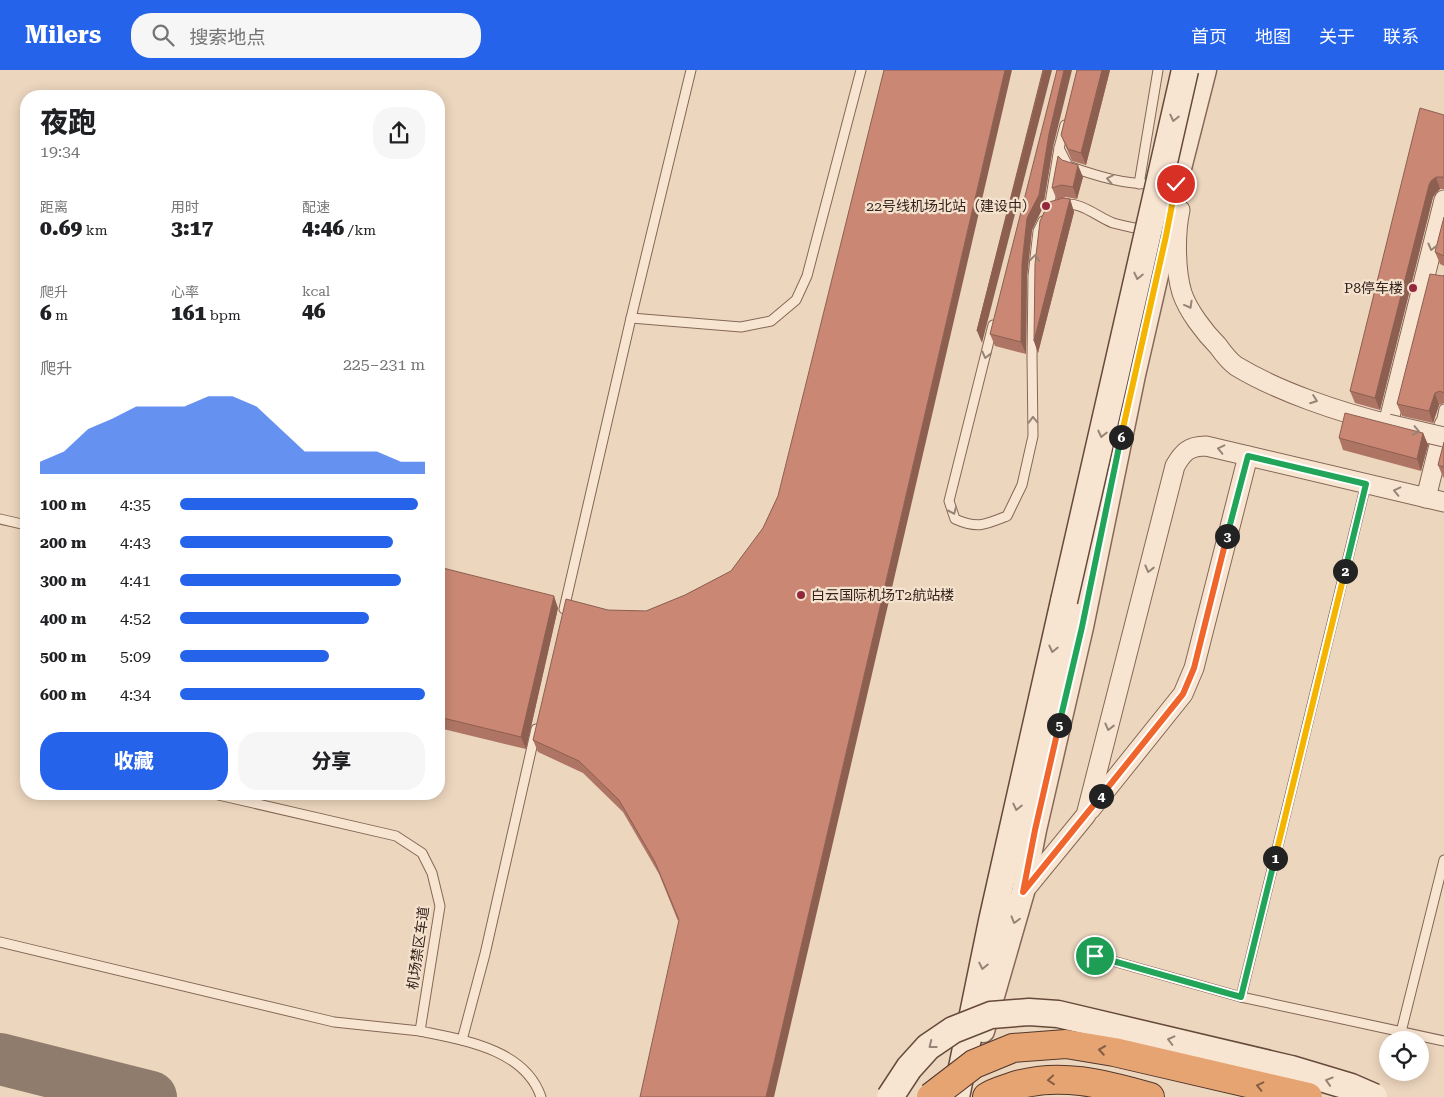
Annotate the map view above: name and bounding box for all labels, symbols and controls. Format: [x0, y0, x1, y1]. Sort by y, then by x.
search box [131, 13, 481, 58]
text: Milers [25, 21, 101, 49]
icon: search [149, 21, 177, 49]
text: 搜索地点 [189, 26, 265, 49]
text: 首页 [1191, 26, 1227, 47]
text: 地图 [1255, 26, 1291, 47]
text: 关于 [1319, 26, 1355, 47]
text: 联系 [1383, 26, 1419, 47]
text: 夜跑 [40, 106, 96, 139]
button: share [373, 107, 425, 159]
one-way arrow [1169, 113, 1180, 122]
text: 19:34 [40, 142, 80, 161]
pin [1155, 163, 1197, 205]
icon: check [1162, 170, 1190, 198]
one-way arrow [1106, 175, 1115, 185]
place label: 22号线机场北站（建设中） [866, 198, 1036, 214]
text: 距离 [40, 199, 68, 215]
text: 用时 [171, 199, 199, 215]
text: 配速 [302, 199, 330, 215]
marker: 22号线机场北站（建设中） [1040, 200, 1052, 212]
text: 0.69 [40, 216, 82, 240]
text: 3:17 [171, 216, 213, 240]
text: 4:46 [302, 216, 344, 240]
text: km [82, 222, 107, 238]
text: /km [344, 222, 376, 238]
one-way arrow [1427, 243, 1438, 252]
one-way arrow [1029, 253, 1040, 261]
one-way arrow [1133, 271, 1144, 280]
place label: P8停车楼 [1344, 280, 1403, 296]
marker: P8停车楼 [1407, 282, 1419, 294]
text: kcal [302, 283, 330, 299]
text: 爬升 [40, 284, 68, 300]
text: 心率 [171, 284, 199, 300]
text: 46 [302, 299, 326, 323]
one-way arrow [1182, 300, 1192, 309]
text: 6 [40, 301, 52, 325]
text: 161 [171, 301, 206, 325]
text: m [52, 307, 68, 323]
text: bpm [206, 307, 241, 323]
one-way arrow [981, 350, 992, 359]
text: 225–231 m [343, 355, 425, 374]
text: 爬升 [40, 359, 72, 378]
one-way arrow [1309, 394, 1317, 404]
one-way arrow [1028, 416, 1038, 424]
pin: 6 [1108, 424, 1134, 450]
one-way arrow [1412, 425, 1421, 436]
text: 6 [1118, 429, 1125, 445]
one-way arrow [1097, 430, 1108, 439]
one-way arrow [1217, 444, 1226, 455]
one-way arrow [1392, 486, 1401, 497]
text: 100 m [40, 495, 86, 514]
text: 4:35 [120, 495, 151, 514]
one-way arrow [947, 506, 957, 515]
pin: 3 [1214, 524, 1240, 548]
text: 3 [1224, 528, 1231, 544]
text: 200 m [40, 533, 86, 552]
text: 4:43 [120, 533, 151, 552]
pin: 2 [1332, 558, 1358, 584]
text: 2 [1342, 563, 1349, 579]
one-way arrow [1144, 565, 1155, 574]
text: 300 m [40, 571, 86, 590]
text: 4:41 [120, 571, 151, 590]
place label: 白云国际机场T2航站楼 [811, 587, 954, 603]
marker: 白云国际机场T2航站楼 [795, 589, 807, 601]
text: 400 m [40, 609, 86, 628]
text: 4:52 [120, 609, 151, 628]
one-way arrow [1048, 644, 1059, 653]
text: 500 m [40, 647, 86, 666]
text: 5:09 [120, 647, 151, 666]
text: 600 m [40, 685, 86, 704]
text: 4:34 [120, 685, 151, 704]
pin: 5 [1046, 712, 1072, 738]
text: 5 [1056, 717, 1063, 733]
one-way arrow [1104, 722, 1115, 731]
button: 收藏 [40, 732, 228, 790]
button: 分享 [238, 732, 425, 790]
pin: 4 [1088, 784, 1114, 808]
text: 4 [1098, 788, 1105, 804]
one-way arrow [1013, 803, 1023, 812]
pin: 1 [1262, 846, 1288, 870]
text: 1 [1272, 850, 1279, 866]
street label: 机场禁区车道 [404, 905, 432, 991]
one-way arrow [1010, 915, 1020, 923]
pin [1074, 935, 1116, 977]
icon: arrive [1081, 942, 1109, 970]
one-way arrow [978, 962, 989, 971]
map controls [1379, 1031, 1429, 1081]
button: locate [1379, 1031, 1429, 1081]
one-way arrow [1167, 1035, 1176, 1046]
one-way arrow [929, 1039, 938, 1047]
one-way arrow [1097, 1045, 1105, 1056]
one-way arrow [1047, 1074, 1055, 1085]
one-way arrow [1325, 1076, 1333, 1086]
one-way arrow [1256, 1081, 1265, 1092]

